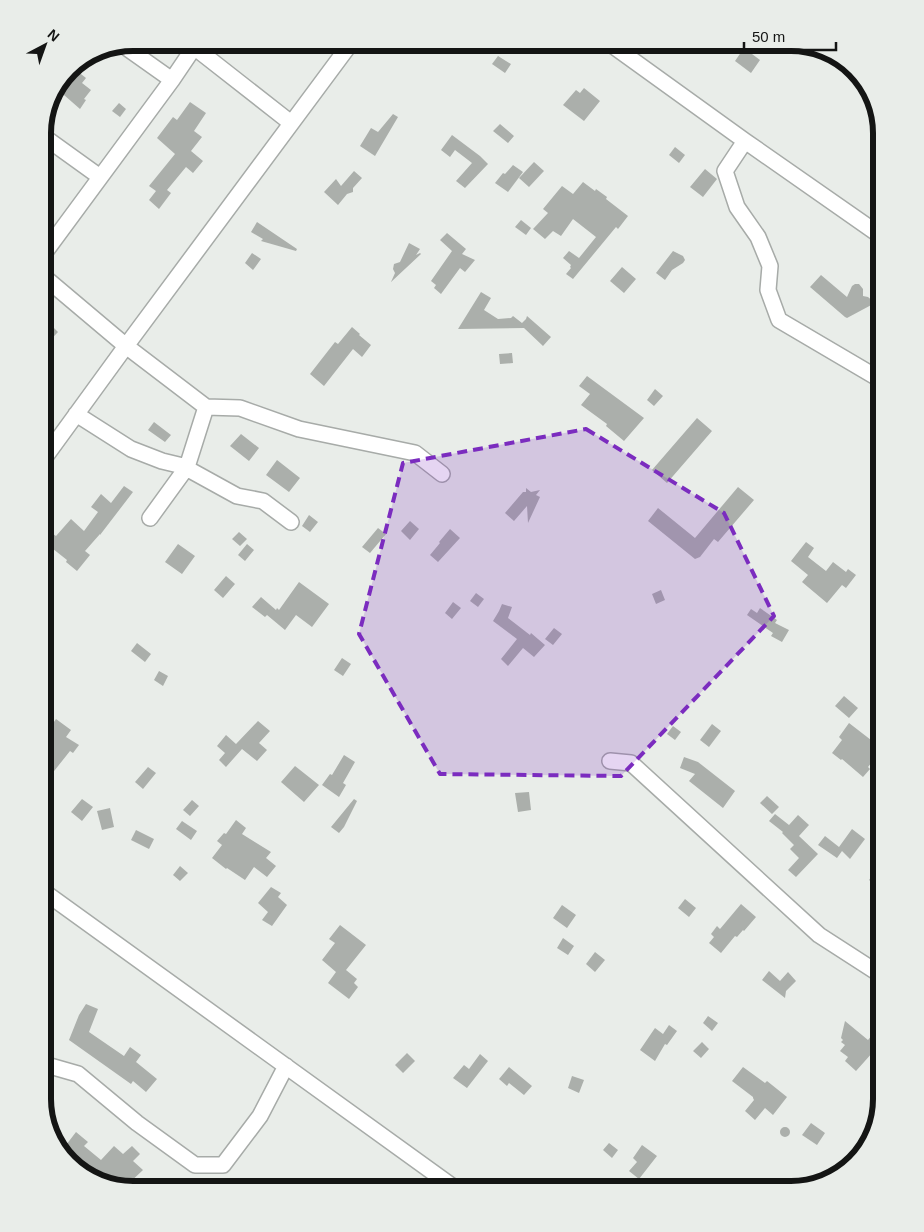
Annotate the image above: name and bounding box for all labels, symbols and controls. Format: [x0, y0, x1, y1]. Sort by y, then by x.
north arrow [20, 20, 70, 70]
scale bar [744, 20, 836, 52]
text: N [44, 26, 63, 45]
text: 50 m [752, 28, 785, 45]

